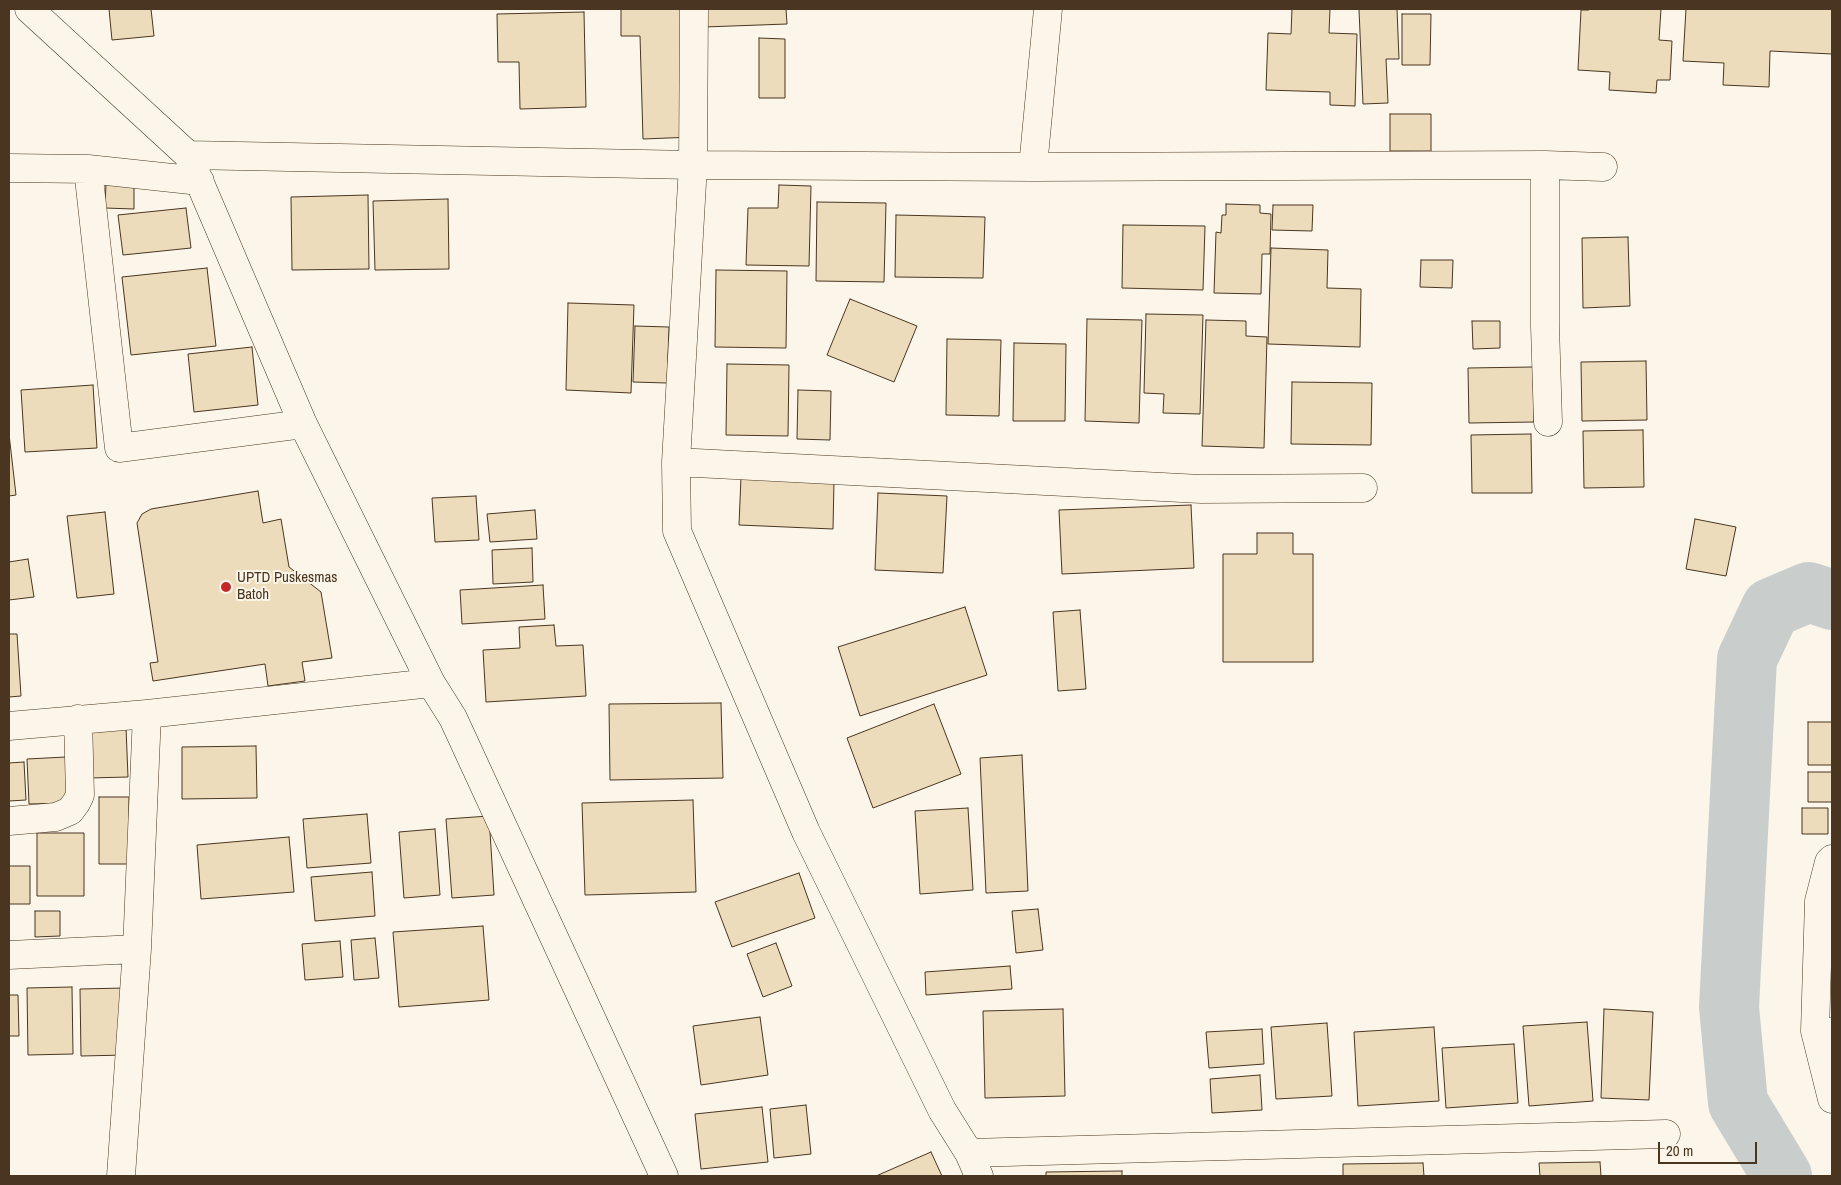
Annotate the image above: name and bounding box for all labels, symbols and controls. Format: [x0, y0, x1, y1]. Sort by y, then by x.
place label: UPTD Puskesmas Batoh [237, 569, 337, 604]
marker: UPTD Puskesmas Batoh [219, 580, 233, 594]
scale bar [1661, 1132, 1760, 1164]
text: 20 m [1666, 1140, 1693, 1161]

